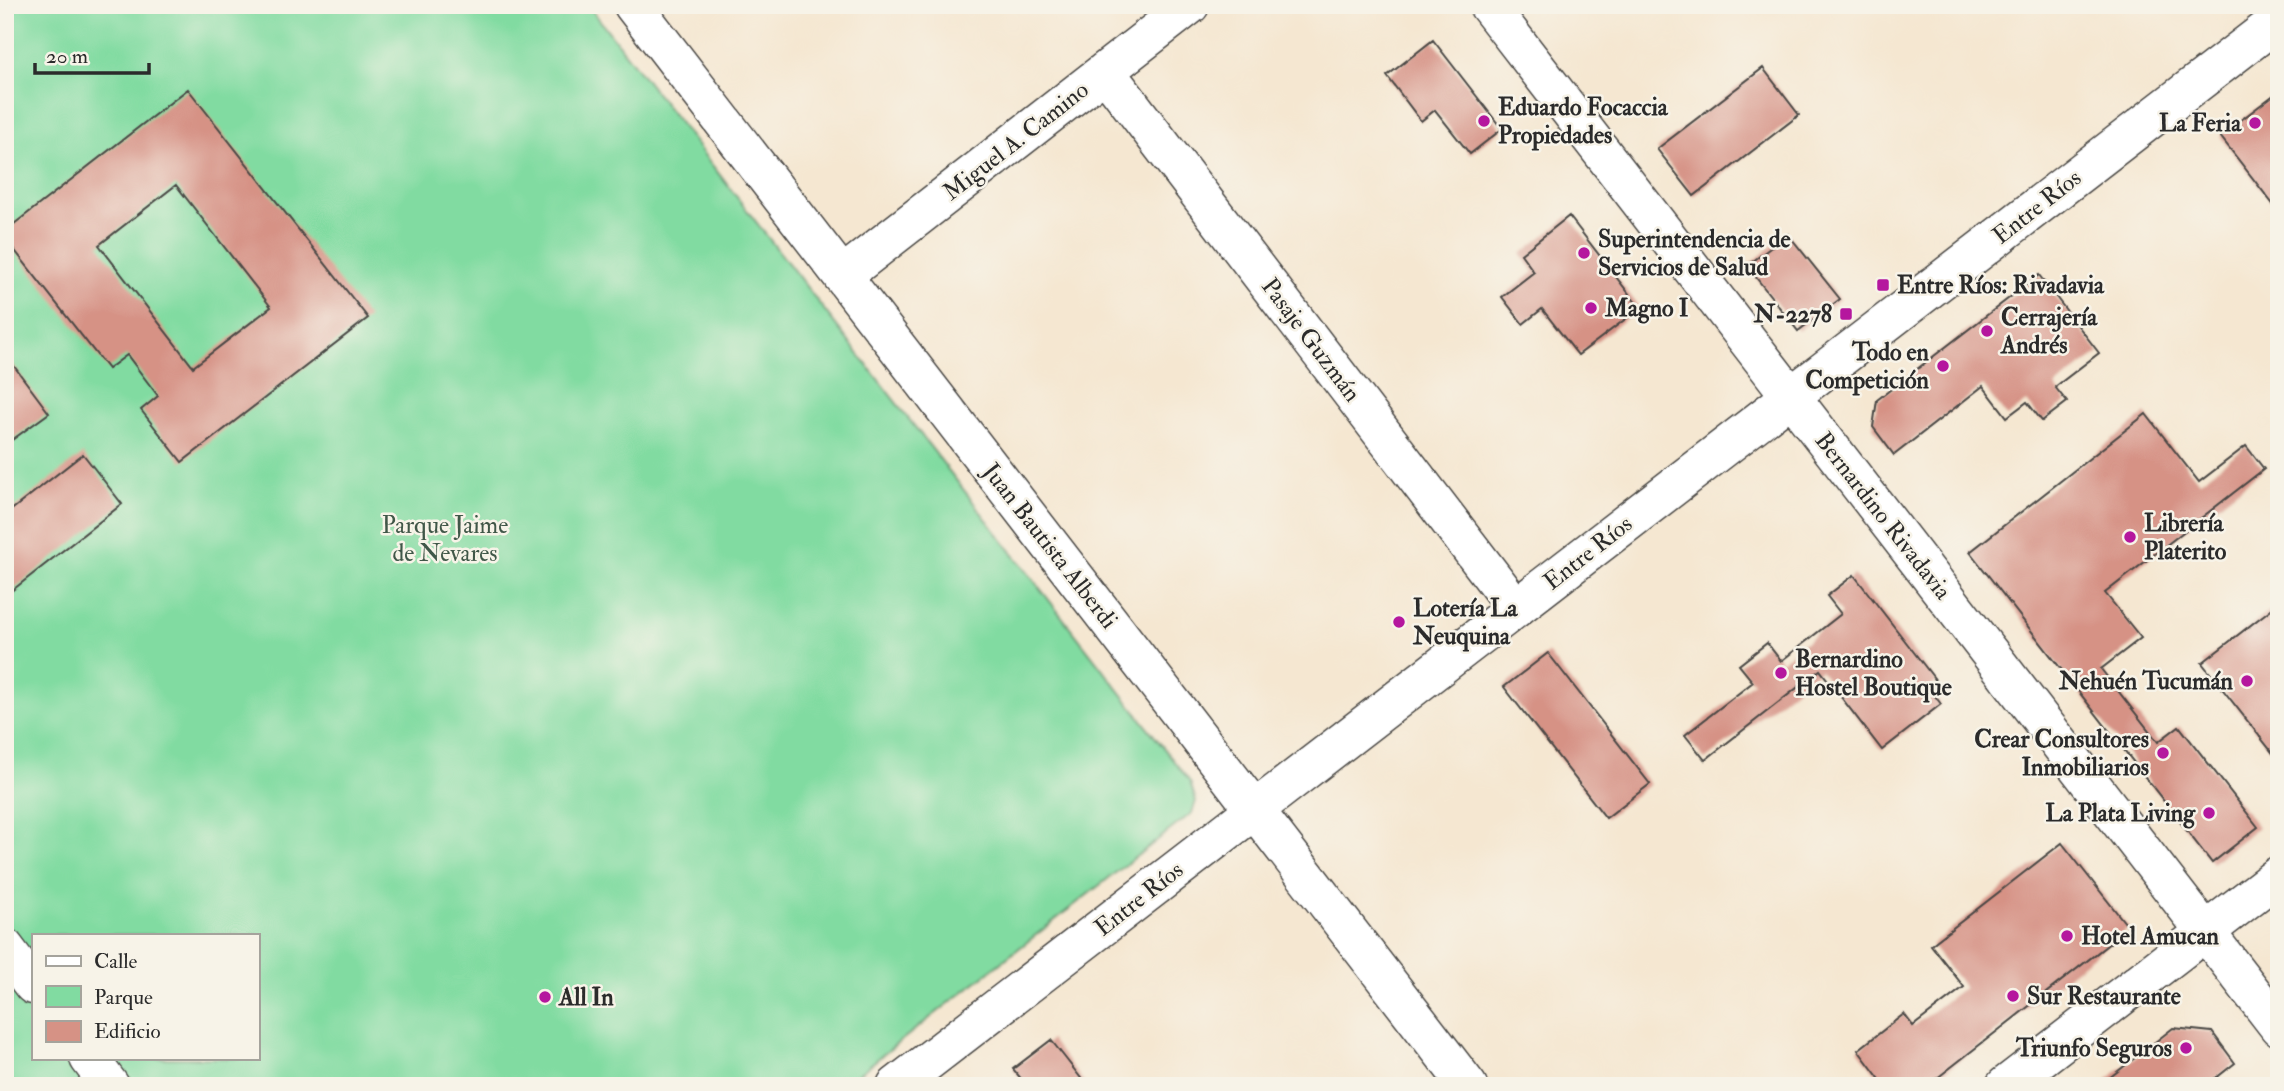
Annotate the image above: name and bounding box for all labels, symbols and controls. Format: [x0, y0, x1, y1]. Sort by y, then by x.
scale bar [35, 32, 149, 76]
text: 20 m [46, 43, 88, 70]
street label: Miguel A. Camino [937, 74, 1095, 208]
place label: Eduardo Focaccia Propiedades [1498, 92, 1669, 151]
place label: La Feria [2159, 108, 2242, 139]
marker: Eduardo Focaccia Propiedades [1476, 113, 1492, 129]
marker: La Feria [2247, 115, 2263, 131]
street label: Entre Ríos [1986, 163, 2088, 251]
place label: Superintendencia de Servicios de Salud [1598, 224, 1790, 283]
marker: Superintendencia de Servicios de Salud [1576, 245, 1592, 261]
place label: Entre Ríos: Rivadavia [1897, 270, 2105, 301]
street label: Pasaje Guzmán [1254, 272, 1368, 408]
marker: Entre Ríos: Rivadavia [1875, 277, 1891, 293]
place label: Magno I [1604, 293, 1689, 324]
place label: N-2278 [1753, 299, 1833, 330]
marker: Magno I [1583, 300, 1599, 316]
place label: Cerrajería Andrés [2000, 302, 2098, 361]
marker: N-2278 [1838, 306, 1854, 322]
marker: Cerrajería Andrés [1979, 323, 1995, 339]
place label: Todo en Competición [1805, 337, 1930, 396]
marker: Todo en Competición [1935, 358, 1951, 374]
street label: Bernardino Rivadavia [1808, 426, 1959, 607]
street label: Juan Bautista Alberdi [975, 456, 1124, 635]
place label: Librería Platerito [2144, 508, 2227, 567]
street label: Entre Ríos [1537, 509, 1639, 597]
park label: Parque Jaime de Nevares [382, 510, 508, 569]
marker: Librería Platerito [2122, 529, 2138, 545]
place label: Lotería La Neuquina [1412, 593, 1519, 652]
marker: Lotería La Neuquina [1391, 614, 1407, 630]
place label: Bernardino Hostel Boutique [1795, 644, 1952, 703]
marker: Bernardino Hostel Boutique [1773, 665, 1789, 681]
place label: Nehuén Tucumán [2058, 666, 2234, 697]
marker: Nehuén Tucumán [2239, 673, 2255, 689]
place label: Crear Consultores Inmobiliarios [1974, 724, 2149, 783]
marker: Crear Consultores Inmobiliarios [2155, 745, 2171, 761]
place label: La Plata Living [2045, 798, 2196, 829]
marker: La Plata Living [2201, 805, 2217, 821]
street label: Entre Ríos [1088, 855, 1190, 943]
place label: Hotel Amucan [2081, 921, 2220, 952]
marker: Hotel Amucan [2059, 928, 2075, 944]
legend [32, 934, 259, 1060]
text: Calle [94, 948, 138, 975]
place label: Sur Restaurante [2027, 981, 2181, 1012]
place label: All In [558, 982, 614, 1013]
text: Parque [94, 984, 153, 1011]
marker: Sur Restaurante [2005, 988, 2021, 1004]
marker: All In [537, 989, 553, 1005]
text: Edificio [94, 1018, 161, 1045]
place label: Triunfo Seguros [2015, 1033, 2172, 1064]
marker: Triunfo Seguros [2178, 1040, 2194, 1056]

